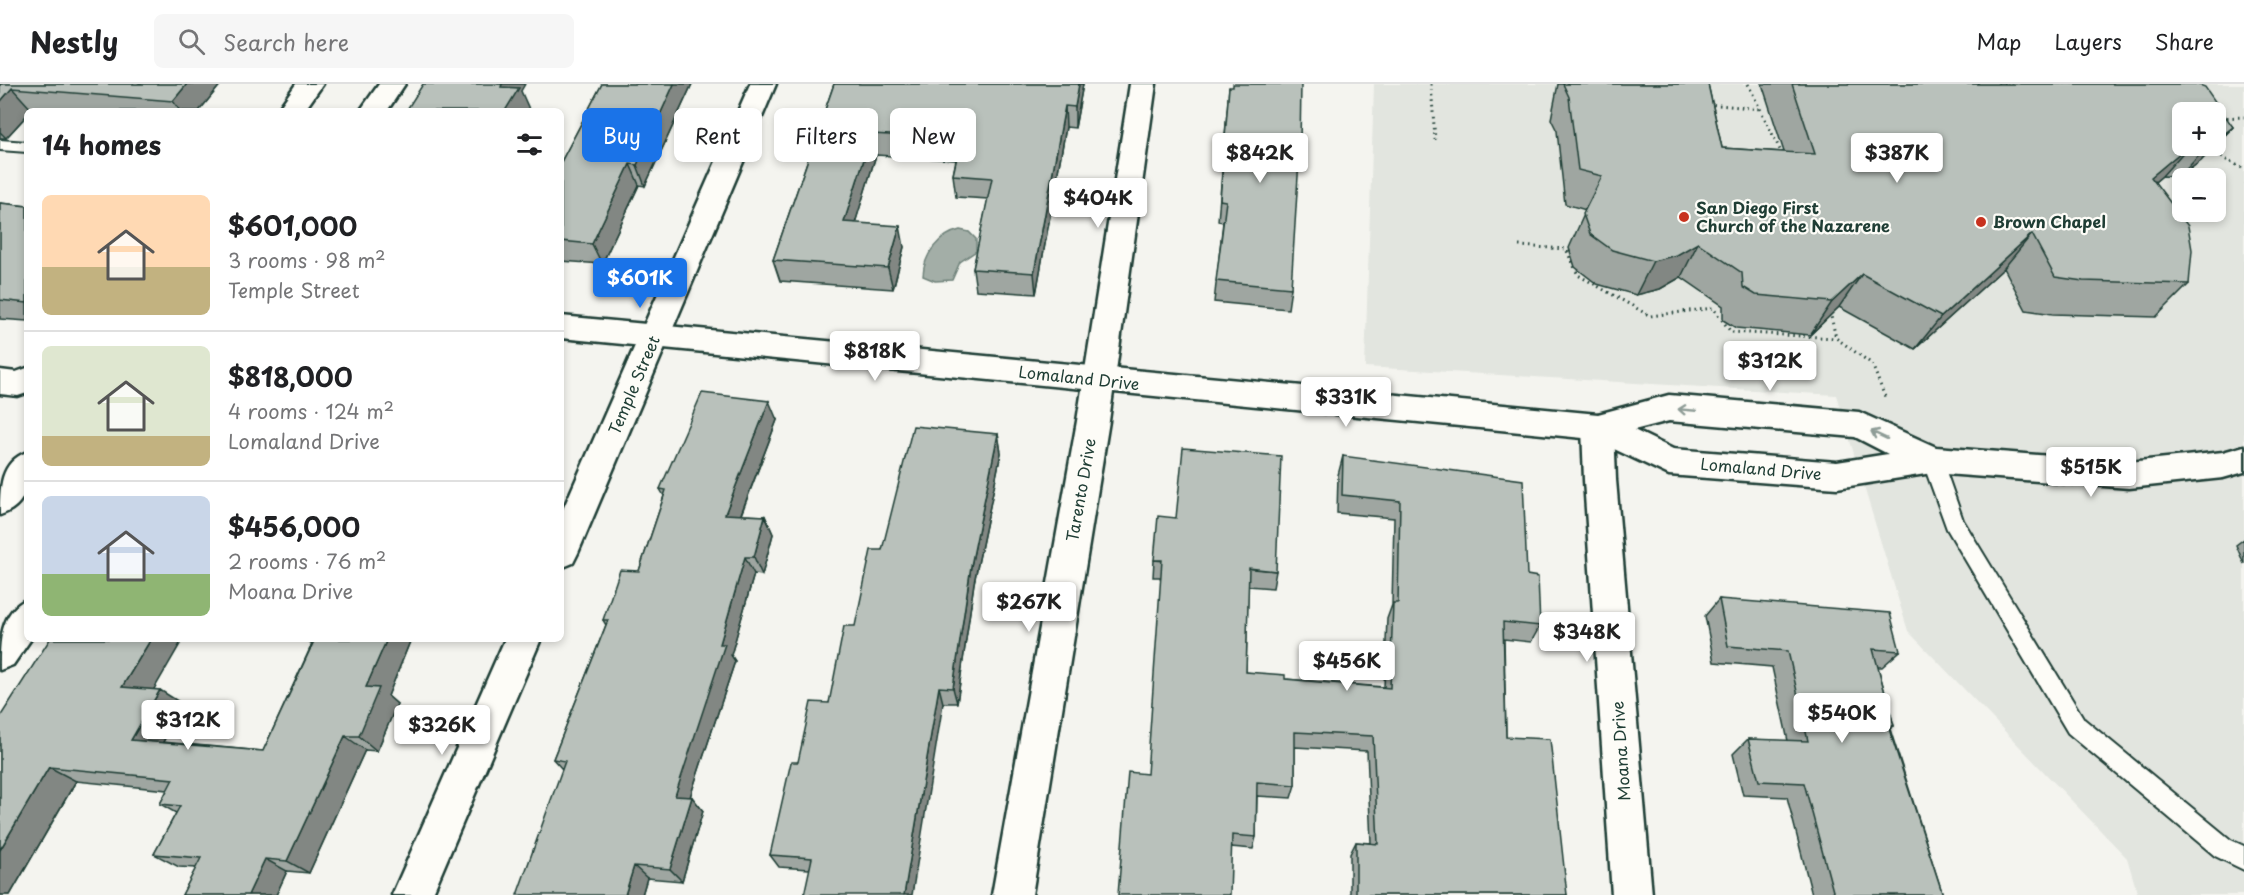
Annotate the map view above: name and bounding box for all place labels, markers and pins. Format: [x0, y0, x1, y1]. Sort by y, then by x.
pin: $842K [1218, 133, 1302, 184]
pin: $387K [1855, 133, 1939, 184]
pin: $404K [1056, 178, 1140, 229]
place label: San Diego First Church of the Nazarene [1696, 195, 1890, 237]
place label: Brown Chapel [1993, 209, 2106, 233]
marker: San Diego First Church of the Nazarene [1677, 210, 1691, 224]
marker: Brown Chapel [1974, 215, 1988, 229]
pin: $601K [598, 258, 682, 309]
pin: $818K [833, 331, 917, 382]
pin: $312K [1728, 341, 1812, 392]
pin: $331K [1304, 377, 1388, 428]
pin: $515K [2049, 447, 2133, 498]
pin: $267K [987, 582, 1071, 633]
pin: $348K [1545, 612, 1629, 663]
pin: $456K [1305, 641, 1389, 692]
pin: $540K [1800, 693, 1884, 744]
pin: $312K [146, 700, 230, 751]
pin: $326K [400, 705, 484, 756]

